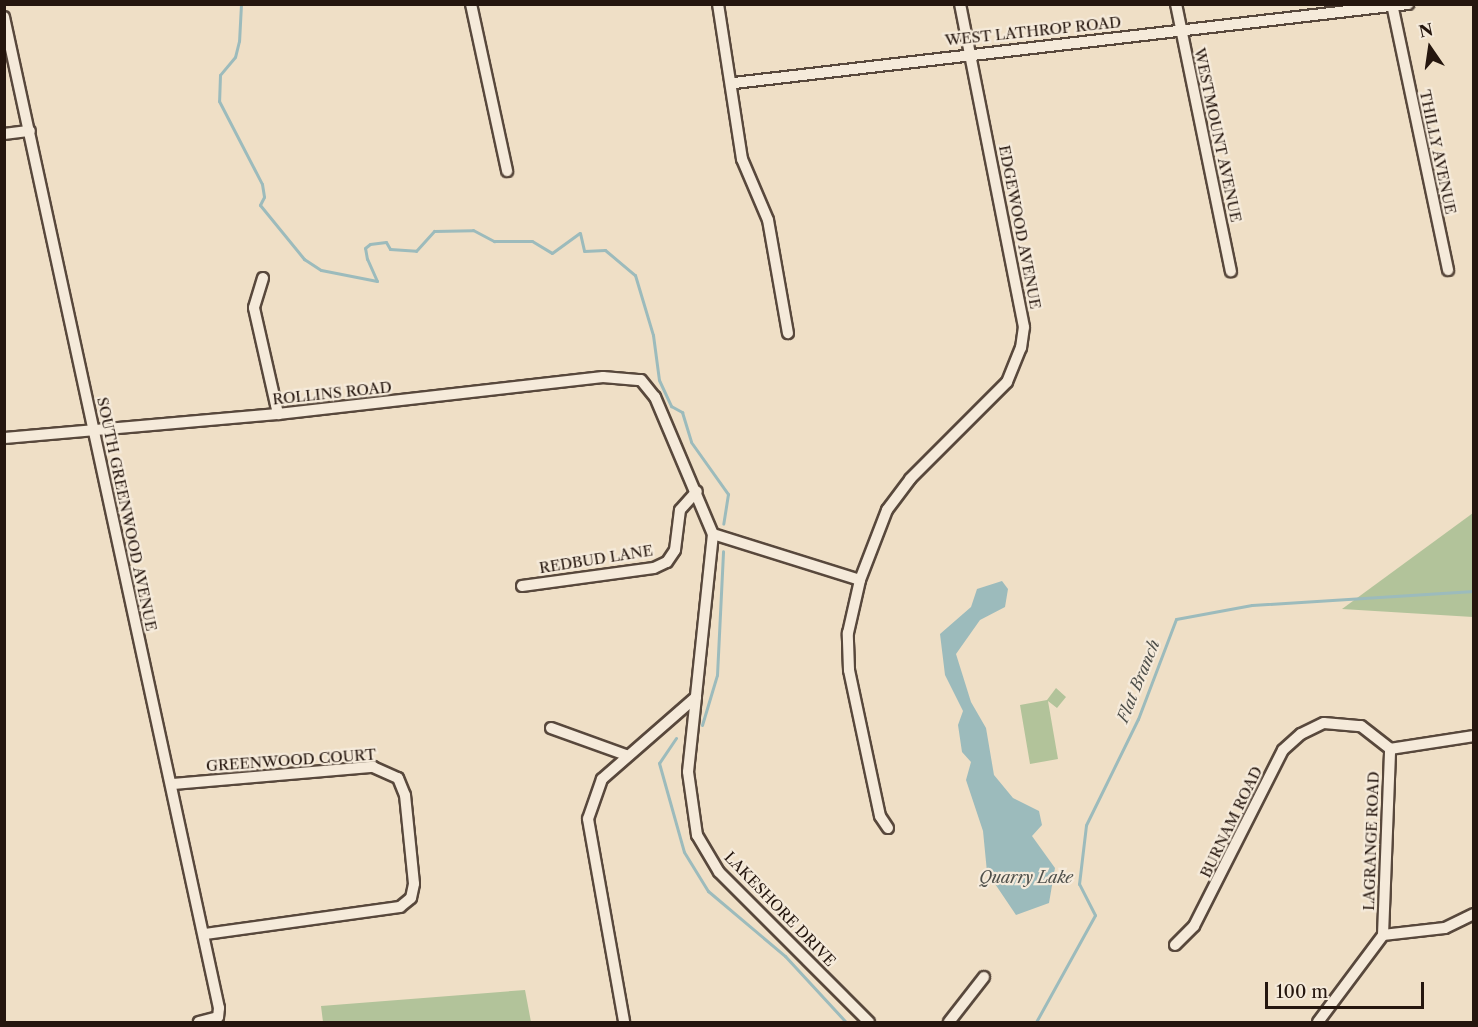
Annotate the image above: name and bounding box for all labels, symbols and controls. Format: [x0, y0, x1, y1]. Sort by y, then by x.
street label: WEST LATHROP ROAD [944, 13, 1122, 49]
north arrow [1400, 18, 1460, 78]
text: N [1417, 19, 1435, 42]
street label: WESTMOUNT AVENUE [1191, 46, 1245, 224]
street label: THILLY AVENUE [1416, 87, 1460, 217]
street label: EDGEWOOD AVENUE [995, 143, 1045, 311]
street label: ROLLINS ROAD [271, 378, 393, 408]
street label: SOUTH GREENWOOD AVENUE [93, 395, 161, 633]
street label: REDBUD LANE [538, 541, 654, 577]
water label: Flat Branch [1113, 637, 1163, 725]
street label: GREENWOOD COURT [205, 745, 377, 775]
street label: BURNAM ROAD [1196, 763, 1266, 881]
street label: LAGRANGE ROAD [1360, 771, 1382, 911]
street label: LAKESHORE DRIVE [721, 848, 839, 970]
water label: Quarry Lake [979, 867, 1073, 887]
scale bar [1268, 970, 1427, 1008]
text: 100 m [1276, 981, 1328, 1003]

